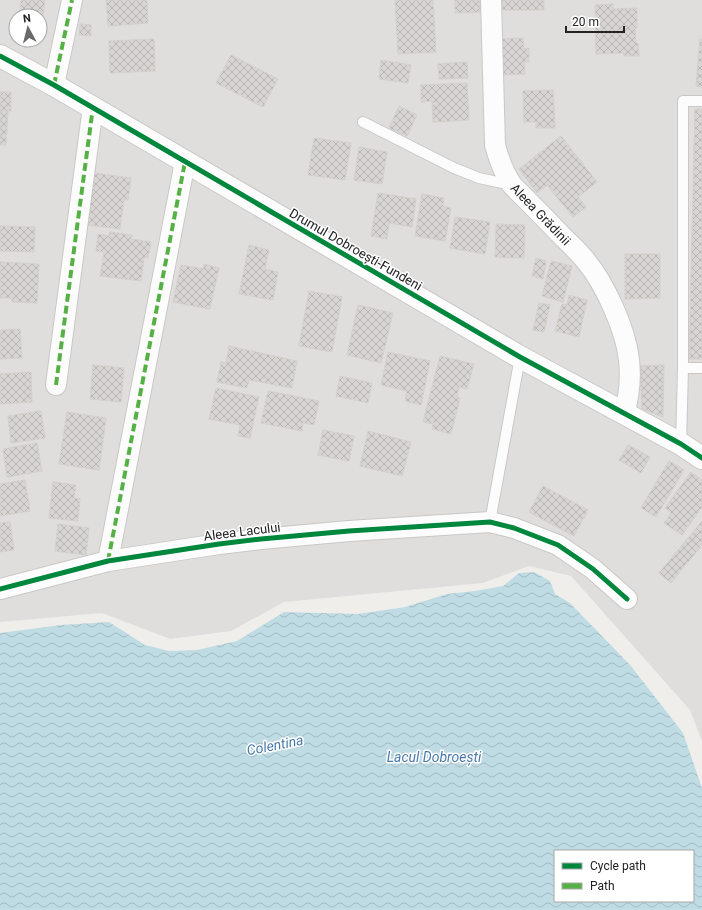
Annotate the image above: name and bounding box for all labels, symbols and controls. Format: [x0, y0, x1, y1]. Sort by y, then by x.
north arrow [8, 8, 48, 48]
scale bar [566, 8, 624, 34]
text: N [22, 12, 32, 25]
text: 20 m [572, 15, 599, 29]
street label: Aleea Grădinii [508, 180, 574, 248]
street label: Drumul Dobroești-Fundeni [286, 205, 425, 294]
street label: Aleea Lacului [203, 519, 281, 544]
water label: Colentina [245, 732, 305, 758]
water label: Lacul Dobroești [387, 749, 482, 766]
legend [554, 850, 694, 902]
text: Cycle path [590, 859, 646, 873]
text: Path [590, 879, 615, 893]

